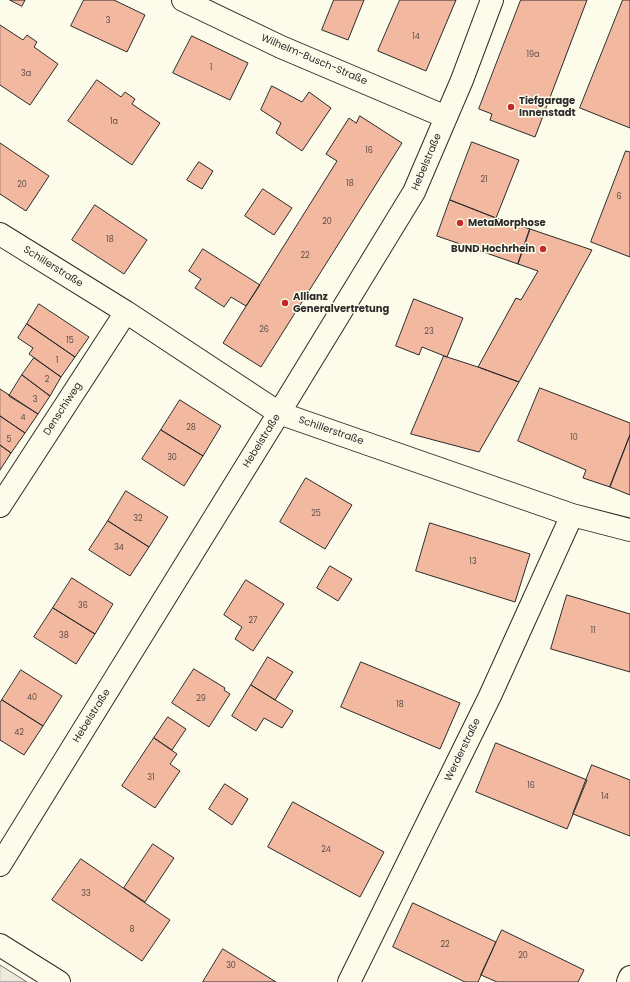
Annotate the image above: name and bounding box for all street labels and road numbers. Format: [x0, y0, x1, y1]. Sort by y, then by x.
street label: Wilhelm-Busch-Straße [259, 32, 369, 88]
street label: Hebelstraße [410, 132, 444, 192]
street label: Schillerstraße [21, 244, 85, 290]
street label: Denschiweg [41, 380, 85, 438]
street label: Hebelstraße [241, 412, 283, 470]
street label: Schillerstraße [297, 414, 365, 448]
street label: Hebelstraße [71, 687, 113, 745]
street label: Werderstraße [443, 716, 483, 784]

